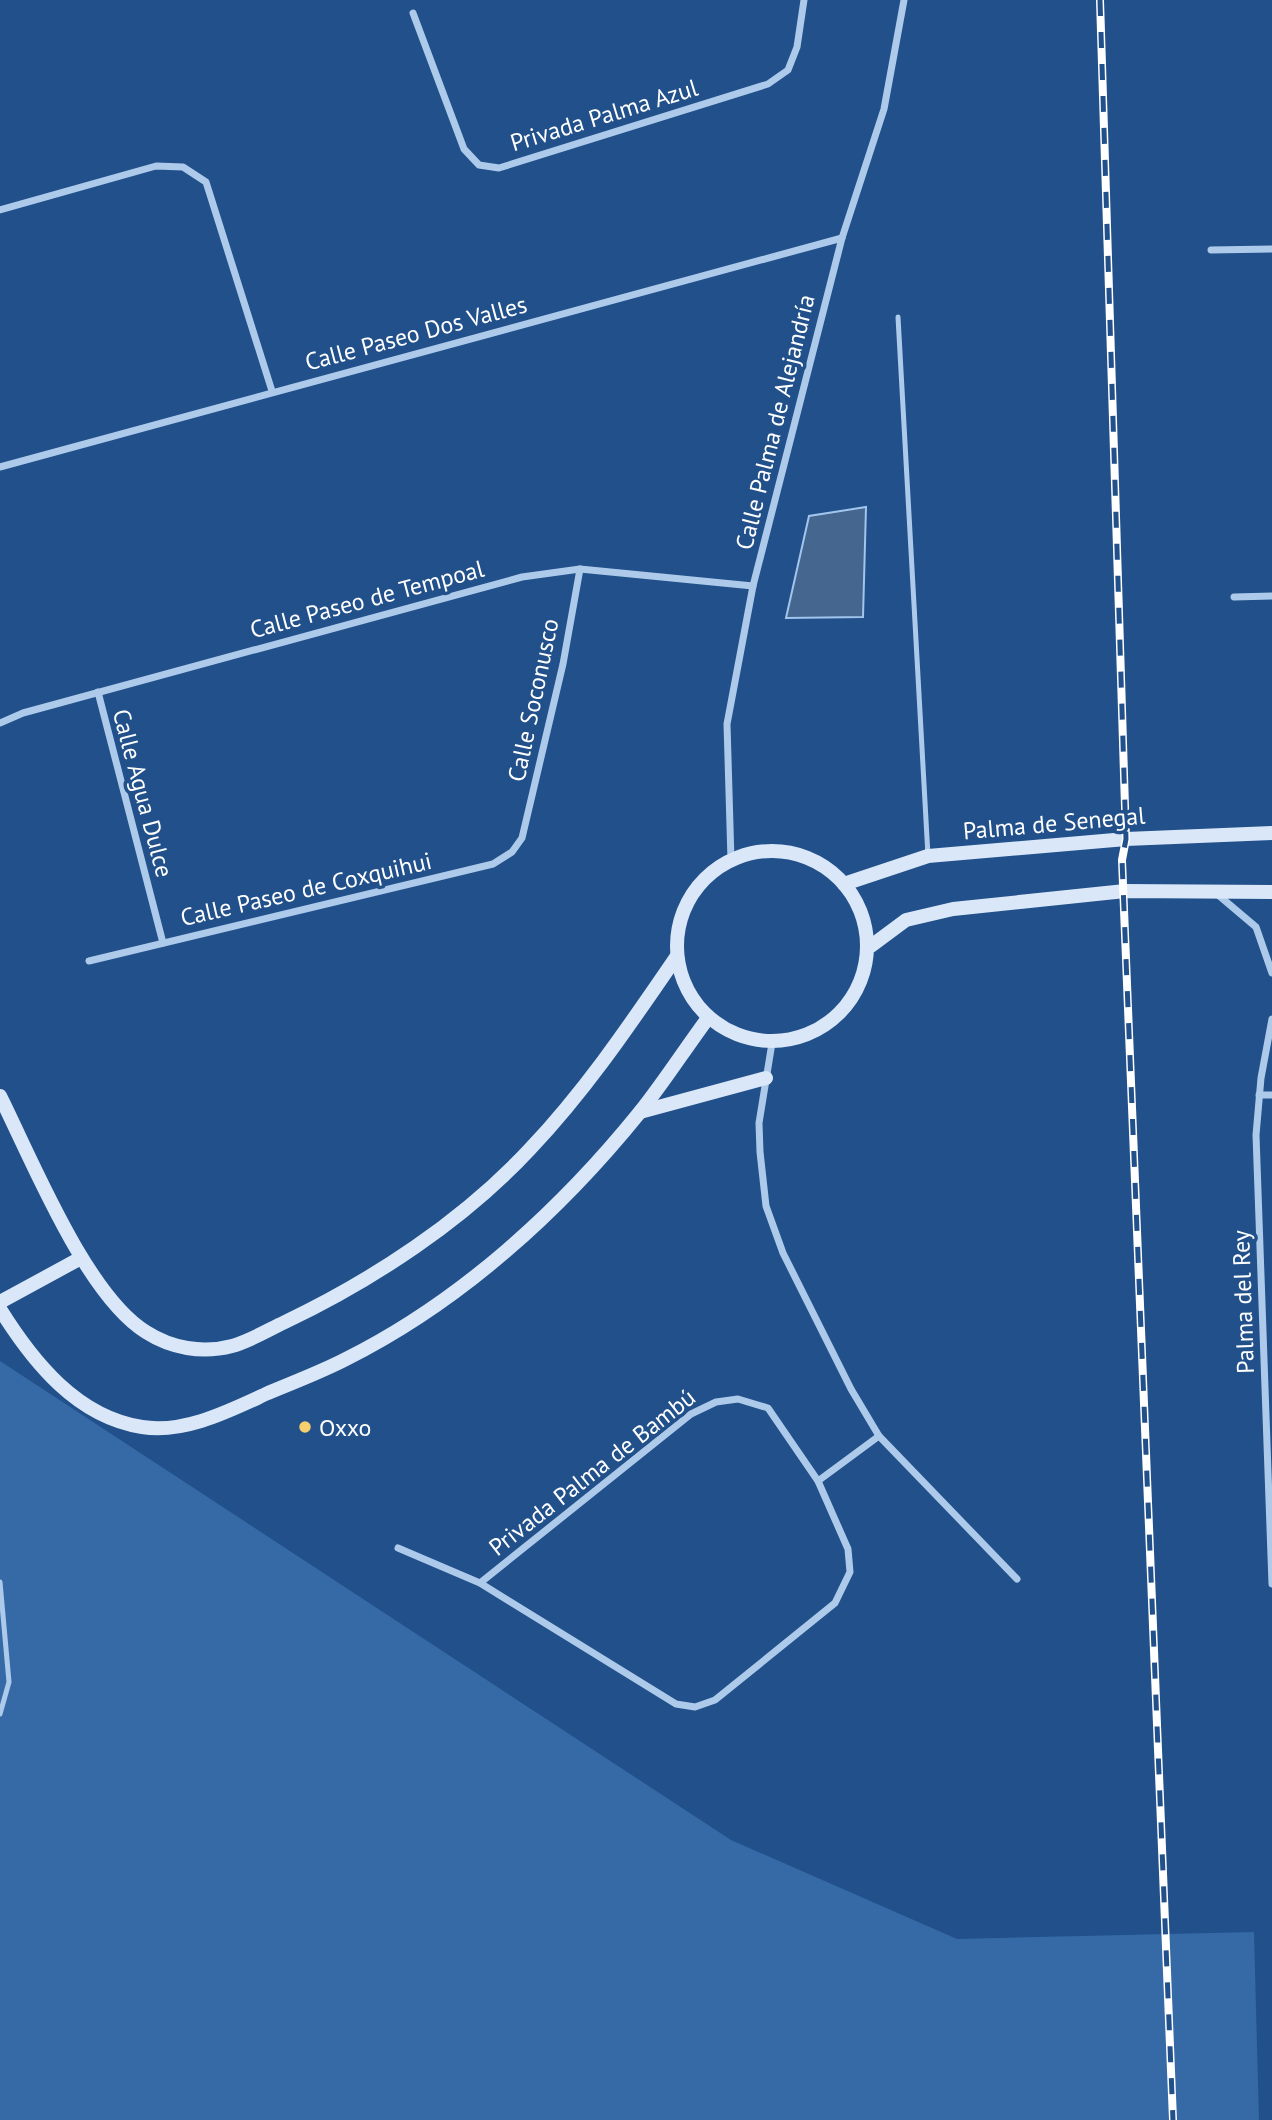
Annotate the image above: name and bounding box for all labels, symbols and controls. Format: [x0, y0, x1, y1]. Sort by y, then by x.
street label: Privada Palma Azul [506, 72, 702, 158]
street label: Calle Paseo Dos Valles [302, 288, 530, 378]
street label: Calle Palma de Alejandría [728, 291, 822, 553]
street label: Calle Paseo de Tempoal [247, 553, 487, 645]
street label: Calle Soconusco [501, 616, 565, 784]
street label: Calle Agua Dulce [106, 705, 180, 881]
street label: Palma de Senegal [962, 800, 1146, 846]
street label: Calle Paseo de Coxquihui [177, 845, 435, 933]
street label: Palma del Rey [1225, 1230, 1261, 1374]
street label: Privada Palma de Bambú [482, 1382, 702, 1562]
place label: Oxxo [319, 1412, 371, 1443]
marker: Oxxo [297, 1419, 313, 1435]

